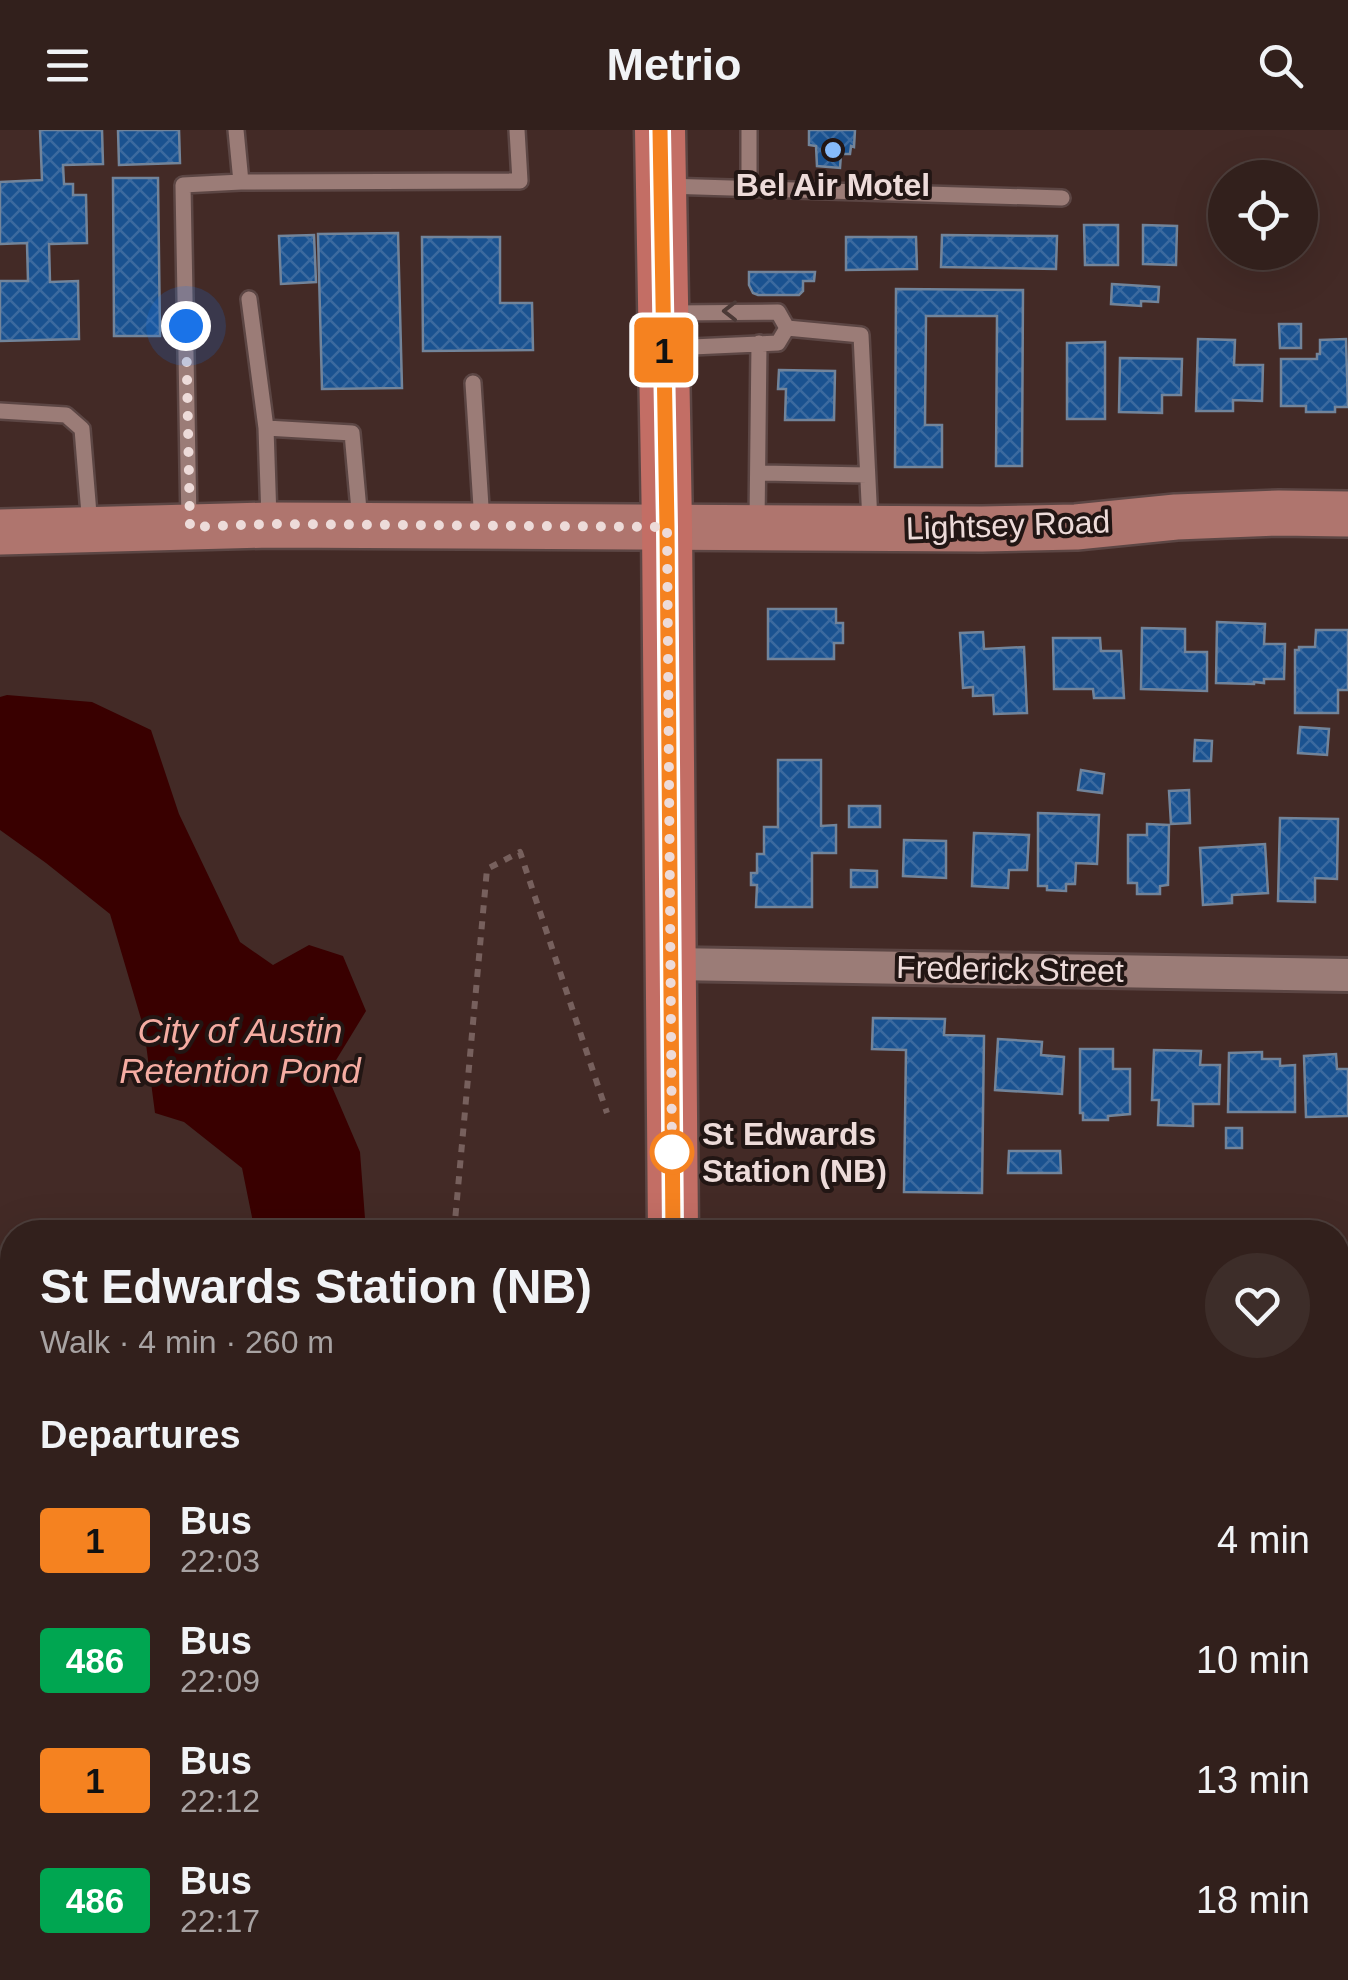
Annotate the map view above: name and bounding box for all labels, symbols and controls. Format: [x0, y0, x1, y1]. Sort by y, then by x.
icon: menu [40, 38, 95, 93]
icon: search [1253, 38, 1308, 93]
text: Metrio [607, 39, 742, 90]
marker: Bel Air Motel [822, 139, 844, 161]
map controls [1208, 160, 1318, 270]
button: locate [1208, 160, 1318, 270]
place label: Bel Air Motel [736, 167, 930, 203]
one-way arrow [722, 300, 738, 322]
your location [161, 301, 211, 351]
line badge: 1 [632, 318, 696, 382]
text: 1 [654, 331, 674, 370]
street label: Lightsey Road [905, 503, 1111, 547]
street label: Frederick Street [896, 949, 1124, 989]
water label: City of Austin Retention Pond [119, 1011, 362, 1090]
place label: St Edwards Station (NB) [702, 1116, 887, 1189]
marker: St Edwards Station (NB) [651, 1131, 693, 1173]
button: heart [1205, 1253, 1310, 1358]
text: St Edwards Station (NB) [40, 1260, 592, 1313]
text: Walk · 4 min · 260 m [40, 1324, 334, 1360]
text: Departures [40, 1414, 241, 1456]
text: Bus [180, 1500, 252, 1542]
text: 4 min [1217, 1519, 1310, 1561]
text: 1 [85, 1521, 105, 1560]
text: 22:03 [180, 1543, 260, 1579]
text: Bus [180, 1620, 252, 1662]
text: 10 min [1196, 1639, 1310, 1681]
text: 486 [66, 1641, 124, 1680]
text: 22:09 [180, 1663, 260, 1699]
text: Bus [180, 1740, 252, 1782]
text: 13 min [1196, 1759, 1310, 1801]
text: 1 [85, 1761, 105, 1800]
text: 22:12 [180, 1783, 260, 1819]
text: Bus [180, 1860, 252, 1902]
text: 18 min [1196, 1879, 1310, 1921]
text: 486 [66, 1881, 124, 1920]
text: 22:17 [180, 1903, 260, 1939]

